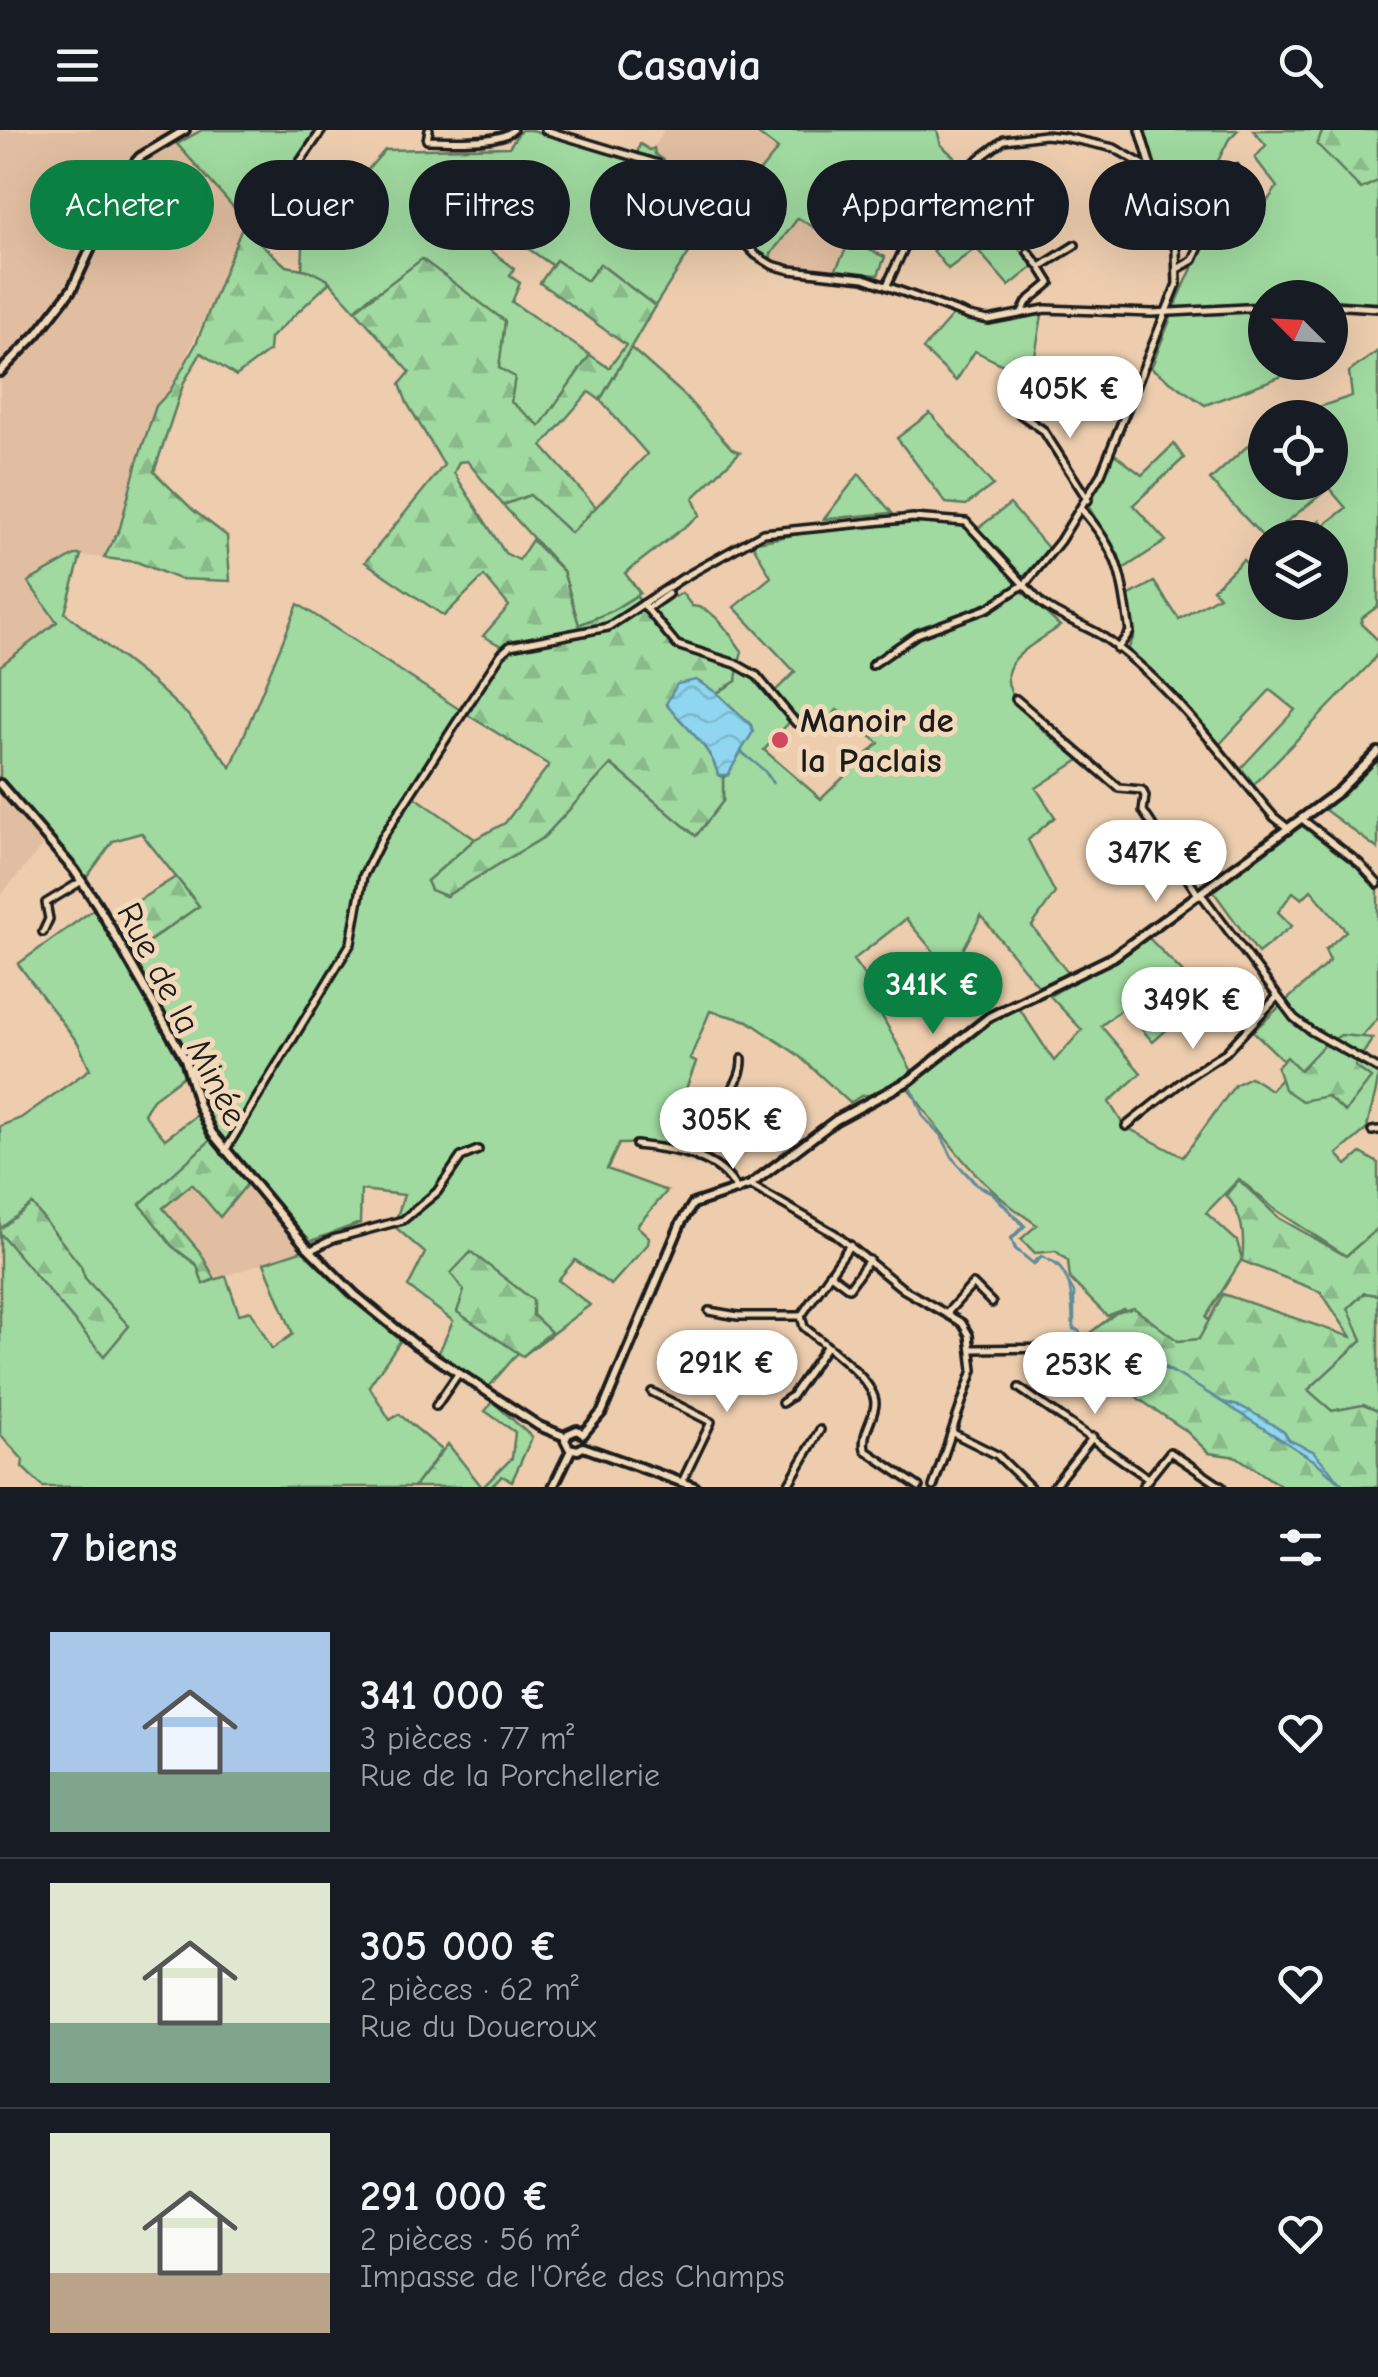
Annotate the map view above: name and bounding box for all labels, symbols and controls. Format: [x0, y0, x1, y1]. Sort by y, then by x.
icon: menu [50, 38, 105, 93]
icon: search [1273, 38, 1328, 93]
text: Casavia [617, 39, 761, 91]
chip: Acheter [30, 160, 214, 250]
chip: Louer [234, 160, 389, 250]
chip: Filtres [409, 160, 570, 250]
chip: Nouveau [590, 160, 787, 250]
chip: Appartement [807, 160, 1069, 250]
chip: Maison [1089, 160, 1266, 250]
north arrow [1248, 280, 1348, 380]
map controls [1248, 280, 1348, 620]
pin: 405K € [989, 356, 1151, 441]
text: 405K € [1019, 370, 1121, 407]
button: locate [1248, 400, 1348, 500]
button: layers [1248, 520, 1348, 620]
place label: Manoir de la Paclais [800, 700, 954, 781]
marker: Manoir de la Paclais [769, 729, 791, 751]
pin: 347K € [1075, 820, 1237, 905]
text: 347K € [1108, 834, 1204, 871]
street label: Rue de la Minée [108, 896, 256, 1132]
pin: 341K € [852, 952, 1014, 1037]
text: 341K € [886, 966, 980, 1003]
pin: 349K € [1112, 967, 1274, 1052]
text: 349K € [1144, 981, 1242, 1018]
pin: 305K € [652, 1087, 814, 1172]
text: 305K € [682, 1101, 784, 1138]
pin: 291K € [646, 1330, 808, 1415]
pin: 253K € [1014, 1332, 1176, 1417]
text: 291K € [679, 1344, 775, 1381]
text: 253K € [1045, 1346, 1145, 1383]
icon: filters [1273, 1520, 1328, 1575]
text: 7 biens [50, 1523, 177, 1572]
text: 341 000 € [360, 1671, 548, 1720]
icon: home [130, 1672, 250, 1792]
icon: heart [1273, 1705, 1328, 1760]
text: 3 pièces · 77 m² [360, 1720, 574, 1757]
text: Rue de la Porchellerie [360, 1757, 660, 1794]
text: 305 000 € [360, 1922, 558, 1971]
icon: home [130, 1923, 250, 2043]
icon: heart [1273, 1956, 1328, 2011]
text: 2 pièces · 62 m² [360, 1971, 579, 2008]
text: Rue du Doueroux [360, 2008, 596, 2045]
text: 291 000 € [360, 2172, 550, 2221]
icon: home [130, 2173, 250, 2293]
icon: heart [1273, 2206, 1328, 2261]
text: 2 pièces · 56 m² [360, 2221, 579, 2258]
text: Impasse de l'Orée des Champs [360, 2258, 785, 2295]

